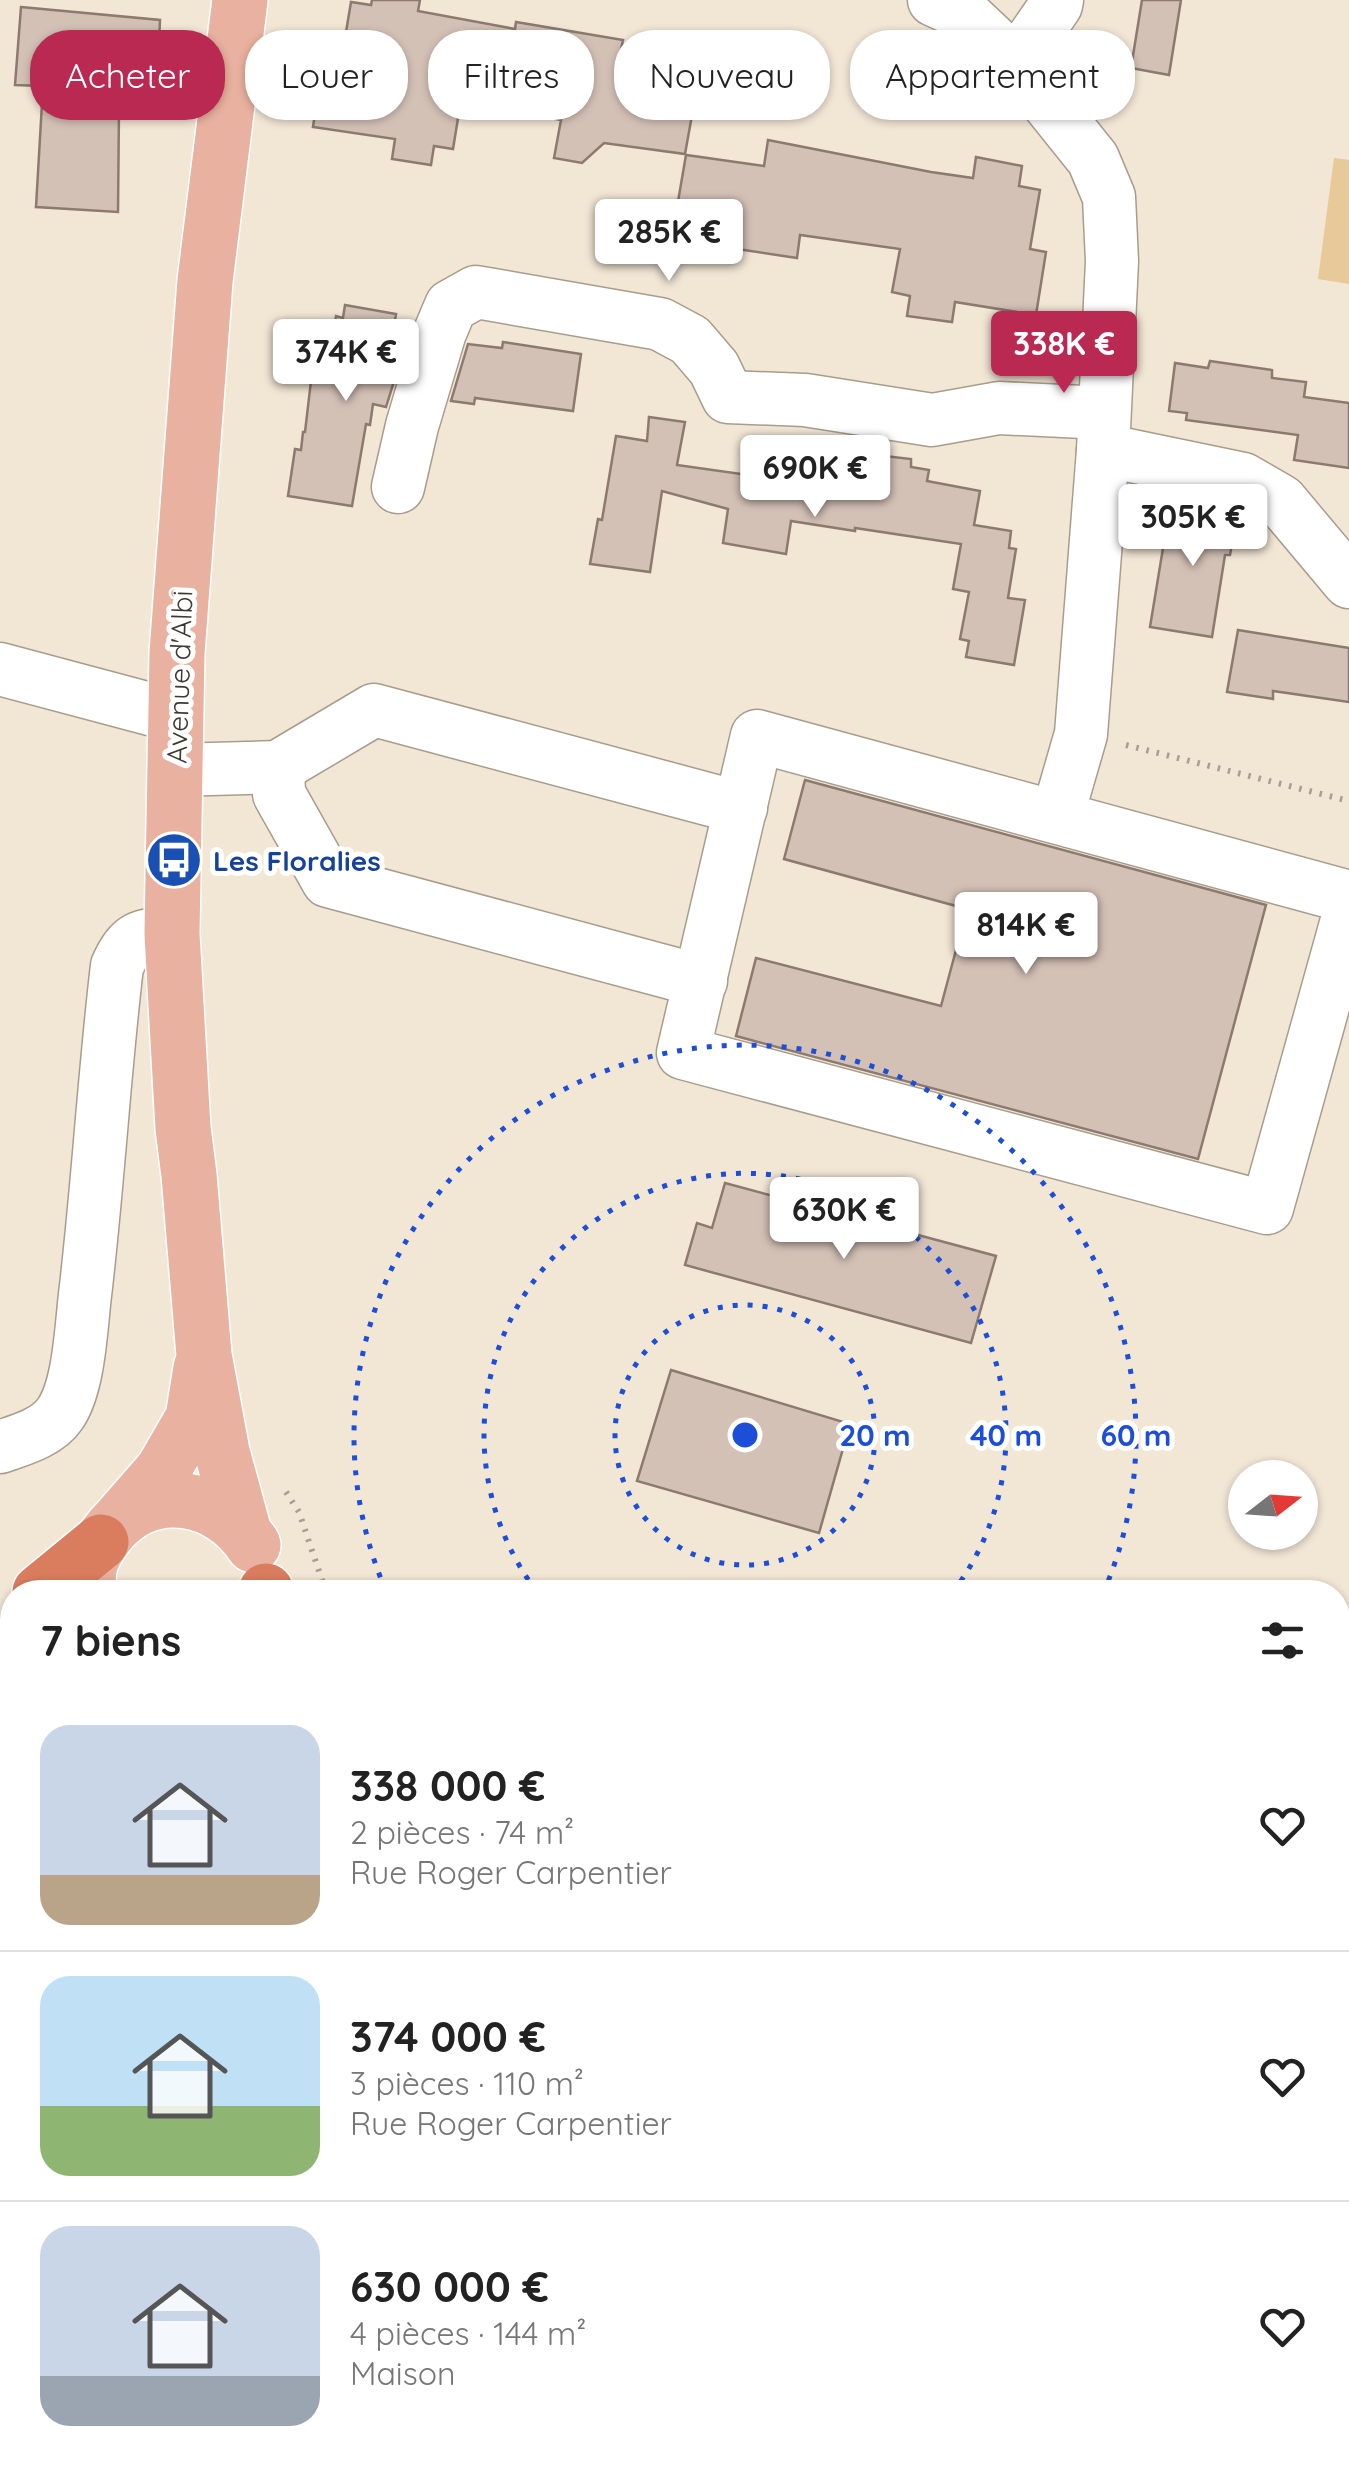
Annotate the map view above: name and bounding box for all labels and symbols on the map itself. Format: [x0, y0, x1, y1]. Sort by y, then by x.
pin: 285K € [588, 199, 750, 284]
pin: 338K € [983, 311, 1145, 396]
pin: 374K € [265, 319, 427, 404]
pin: 690K € [734, 435, 896, 520]
pin: 305K € [1112, 484, 1274, 569]
street label: Avenue d'Albi [158, 590, 200, 764]
bus stop icon: Les Floralies [144, 830, 204, 890]
place label: Les Floralies [213, 843, 381, 878]
pin: 814K € [945, 892, 1107, 977]
pin: 630K € [763, 1177, 925, 1262]
text: 20 m [839, 1416, 911, 1454]
text: 40 m [970, 1416, 1042, 1454]
text: 60 m [1100, 1416, 1172, 1454]
centre of rings [727, 1417, 763, 1453]
north arrow [1228, 1460, 1318, 1550]

